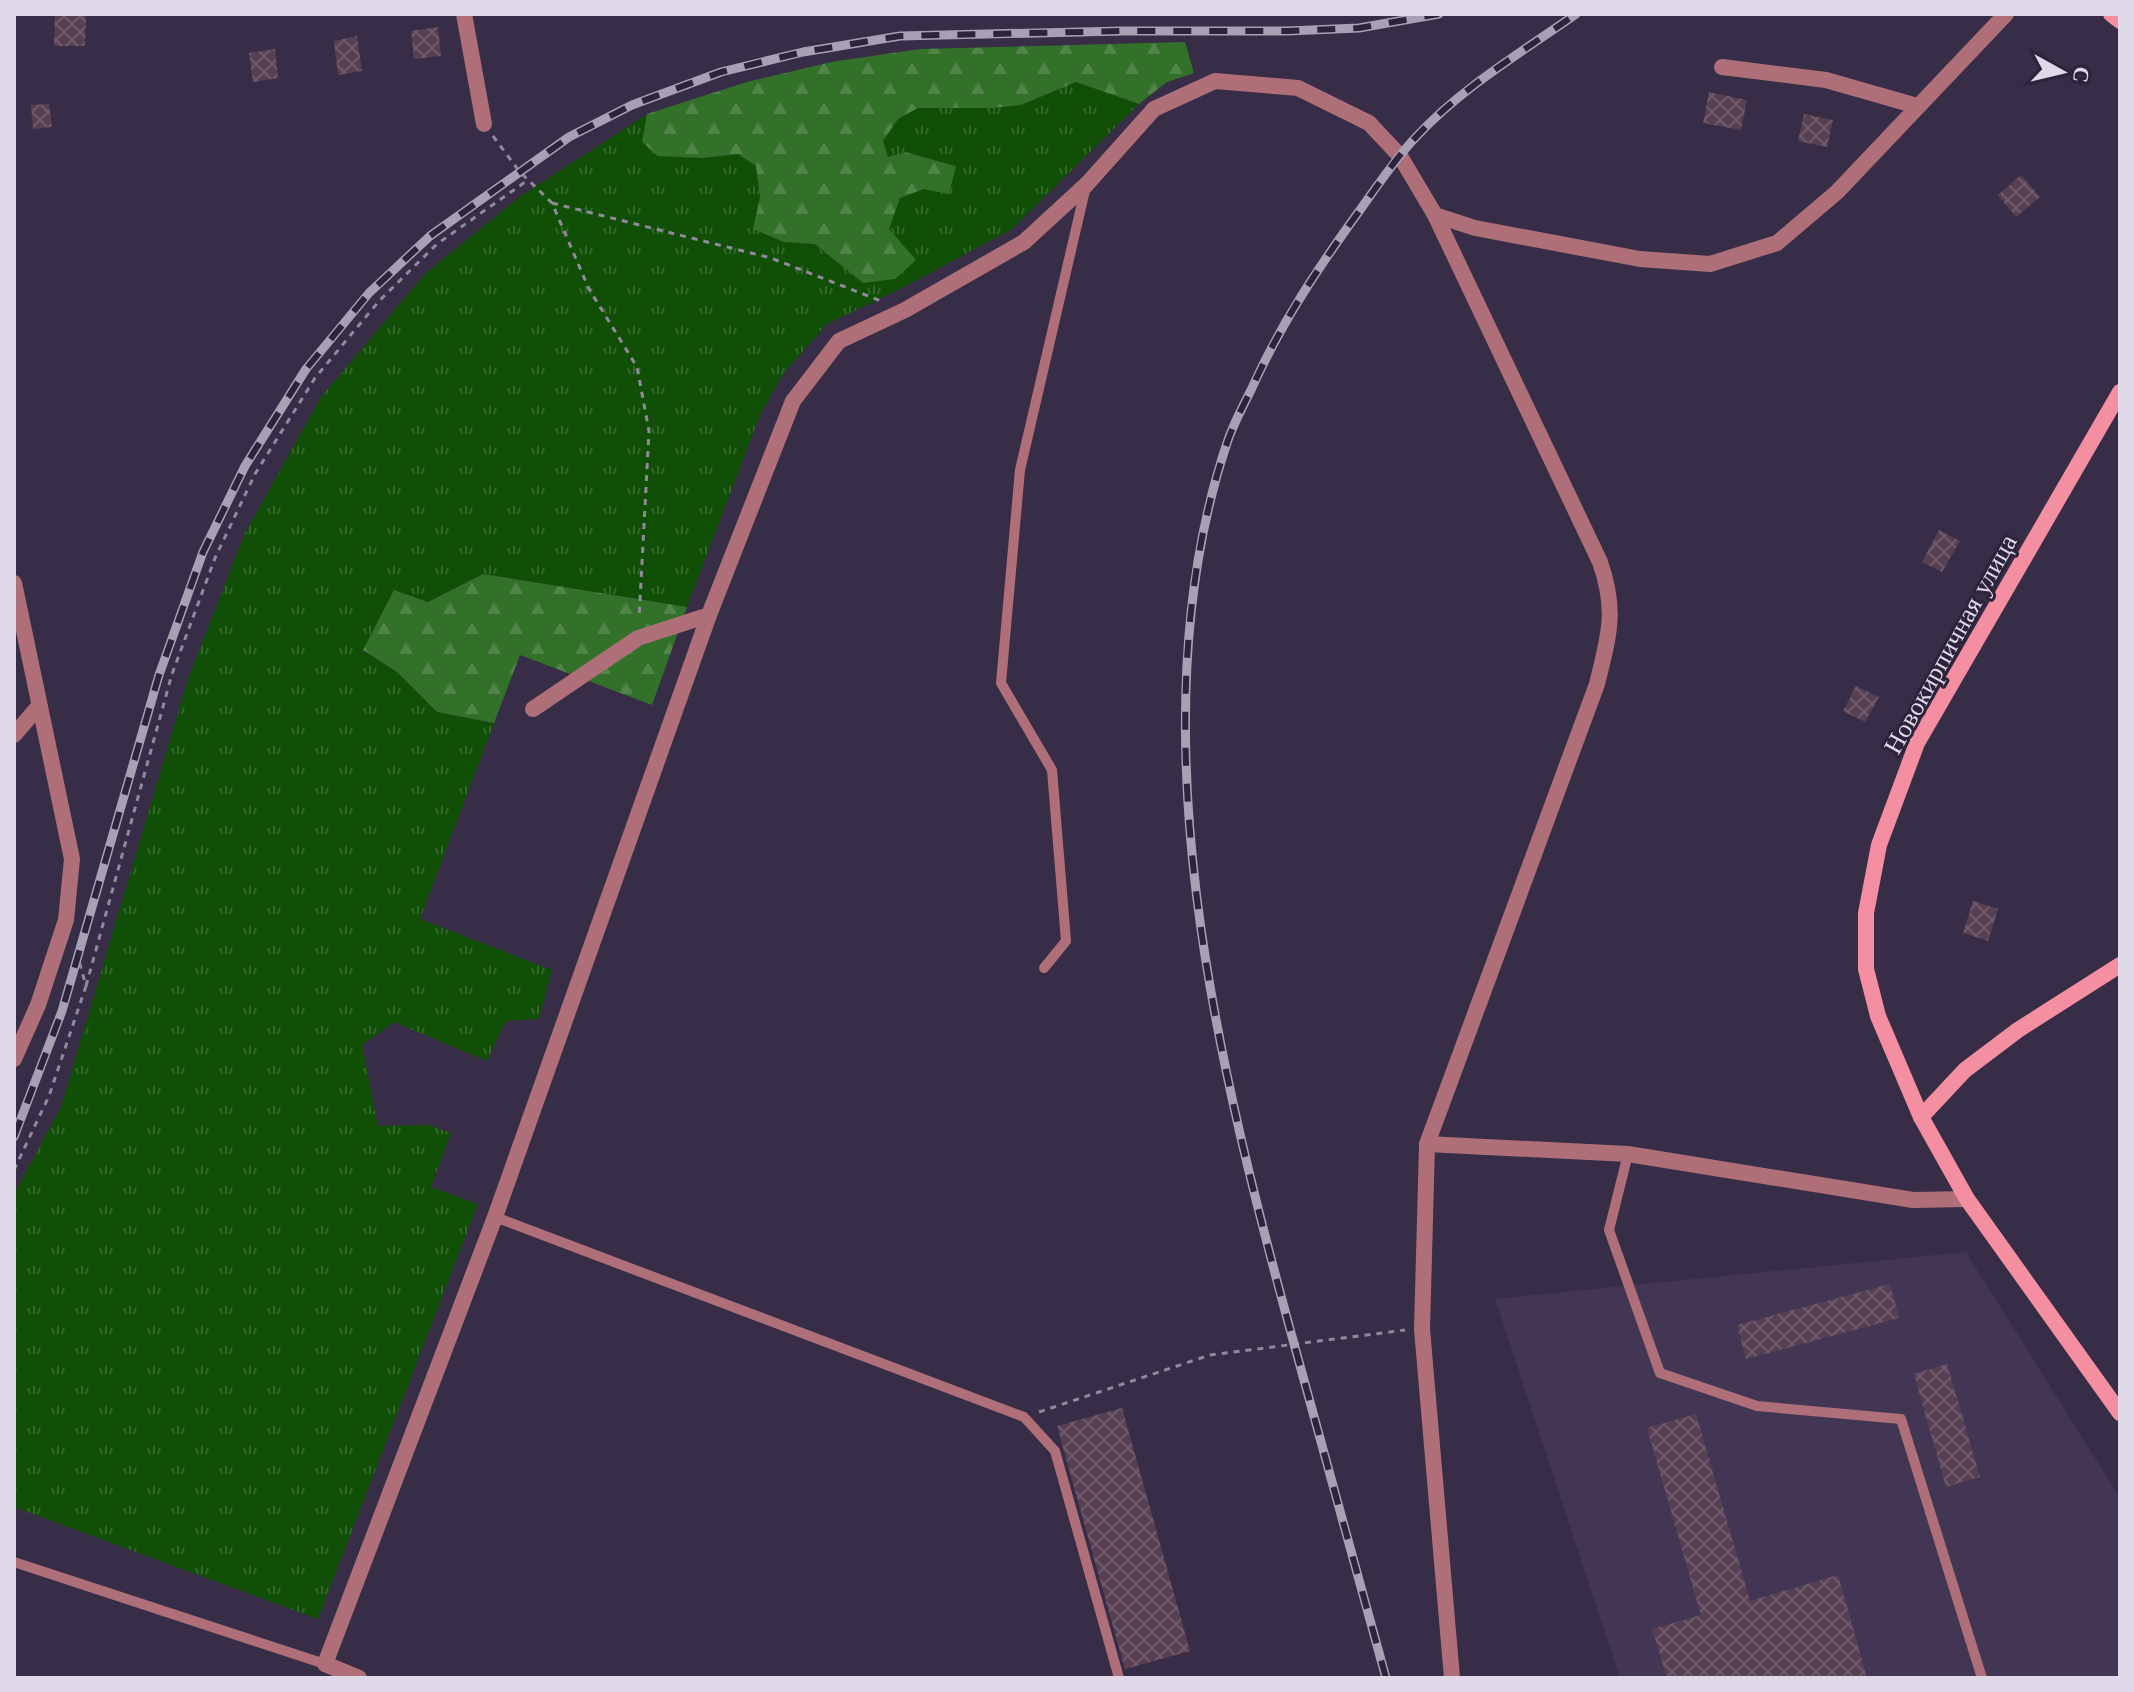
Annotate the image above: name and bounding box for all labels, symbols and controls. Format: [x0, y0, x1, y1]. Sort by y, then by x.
north arrow [2022, 32, 2102, 112]
text: С [2067, 65, 2096, 84]
street label: Новокирпичная улица [1876, 528, 2024, 760]

